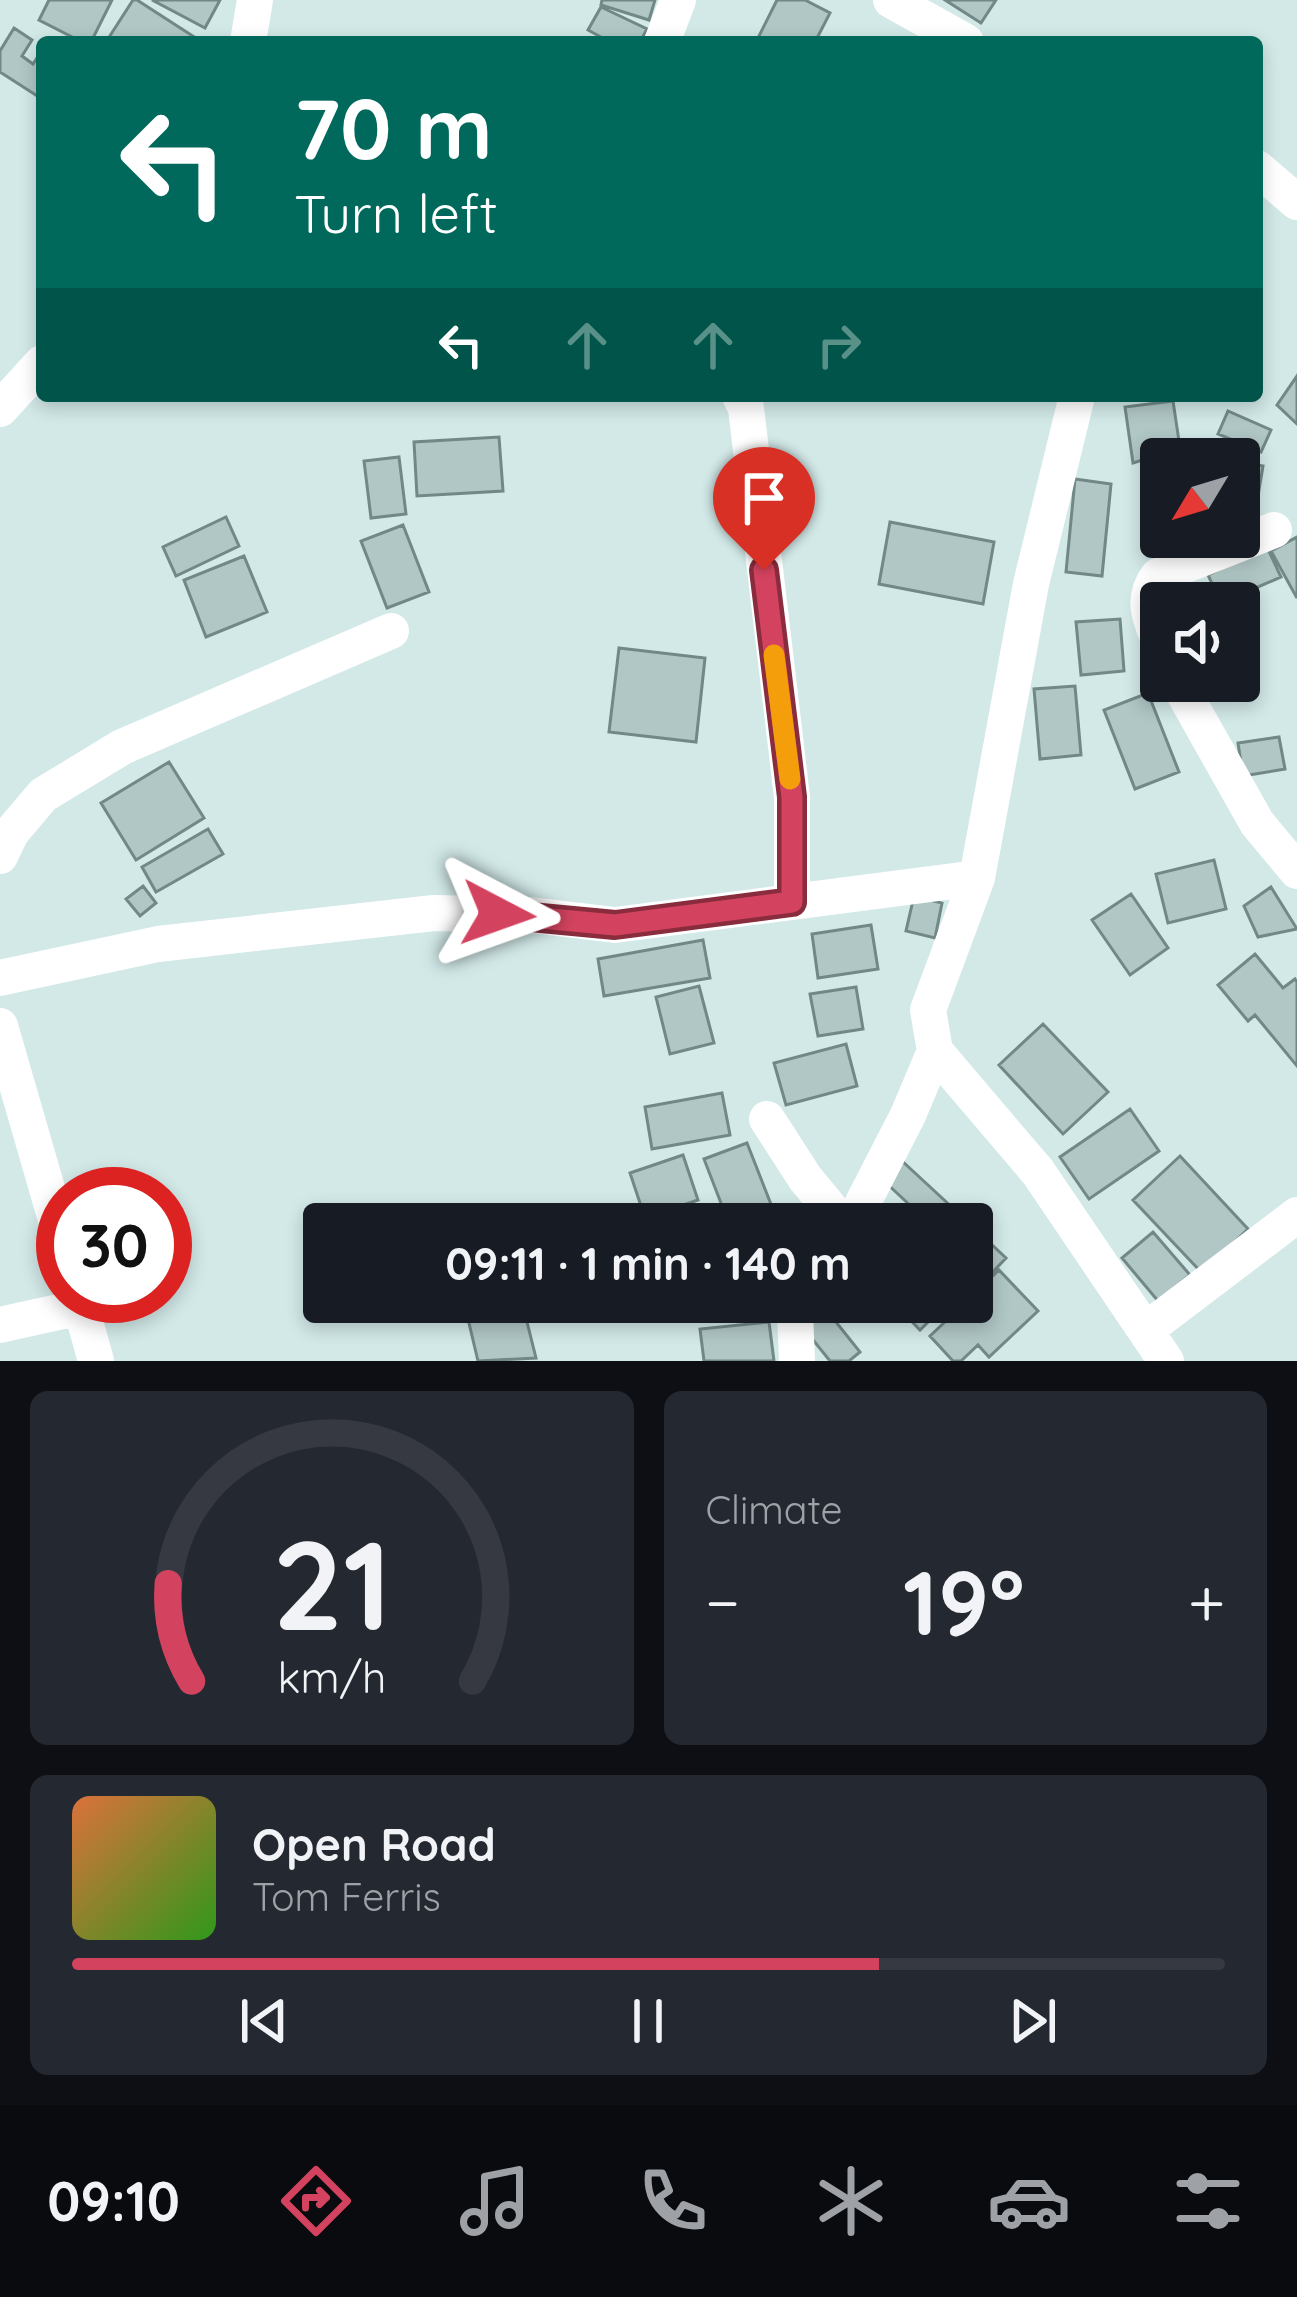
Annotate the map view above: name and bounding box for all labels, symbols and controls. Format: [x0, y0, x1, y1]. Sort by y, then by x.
text: 70 m [294, 75, 493, 180]
icon: left [96, 84, 252, 240]
text: Turn left [294, 179, 498, 247]
icon: left [428, 312, 494, 378]
icon: ahead [554, 312, 620, 378]
icon: ahead [680, 312, 746, 378]
icon: right [806, 312, 872, 378]
north arrow [1140, 438, 1260, 558]
map controls [1140, 438, 1260, 702]
pin [713, 447, 815, 570]
icon: arrive [731, 465, 797, 531]
button: sound [1140, 582, 1260, 702]
position arrow [435, 851, 561, 977]
speed limit sign: 30 [36, 1167, 192, 1323]
text: 09:11 · 1 min · 140 m [445, 1235, 851, 1291]
text: Climate [706, 1485, 843, 1534]
text: 21 [272, 1505, 392, 1661]
text: 19° [903, 1545, 1025, 1658]
text: − [706, 1560, 740, 1643]
text: + [1188, 1560, 1225, 1643]
text: km/h [277, 1650, 386, 1704]
text: Open Road [252, 1816, 496, 1872]
text: Tom Ferris [252, 1872, 441, 1921]
icon: previous [231, 1988, 297, 2054]
icon: pause [615, 1988, 681, 2054]
icon: next [1000, 1988, 1066, 2054]
icon: directions [274, 2159, 358, 2243]
icon: music [453, 2159, 537, 2243]
icon: phone [631, 2159, 715, 2243]
icon: climate [809, 2159, 893, 2243]
icon: car [987, 2159, 1071, 2243]
icon: filters [1166, 2159, 1250, 2243]
text: 09:10 [47, 2167, 180, 2235]

